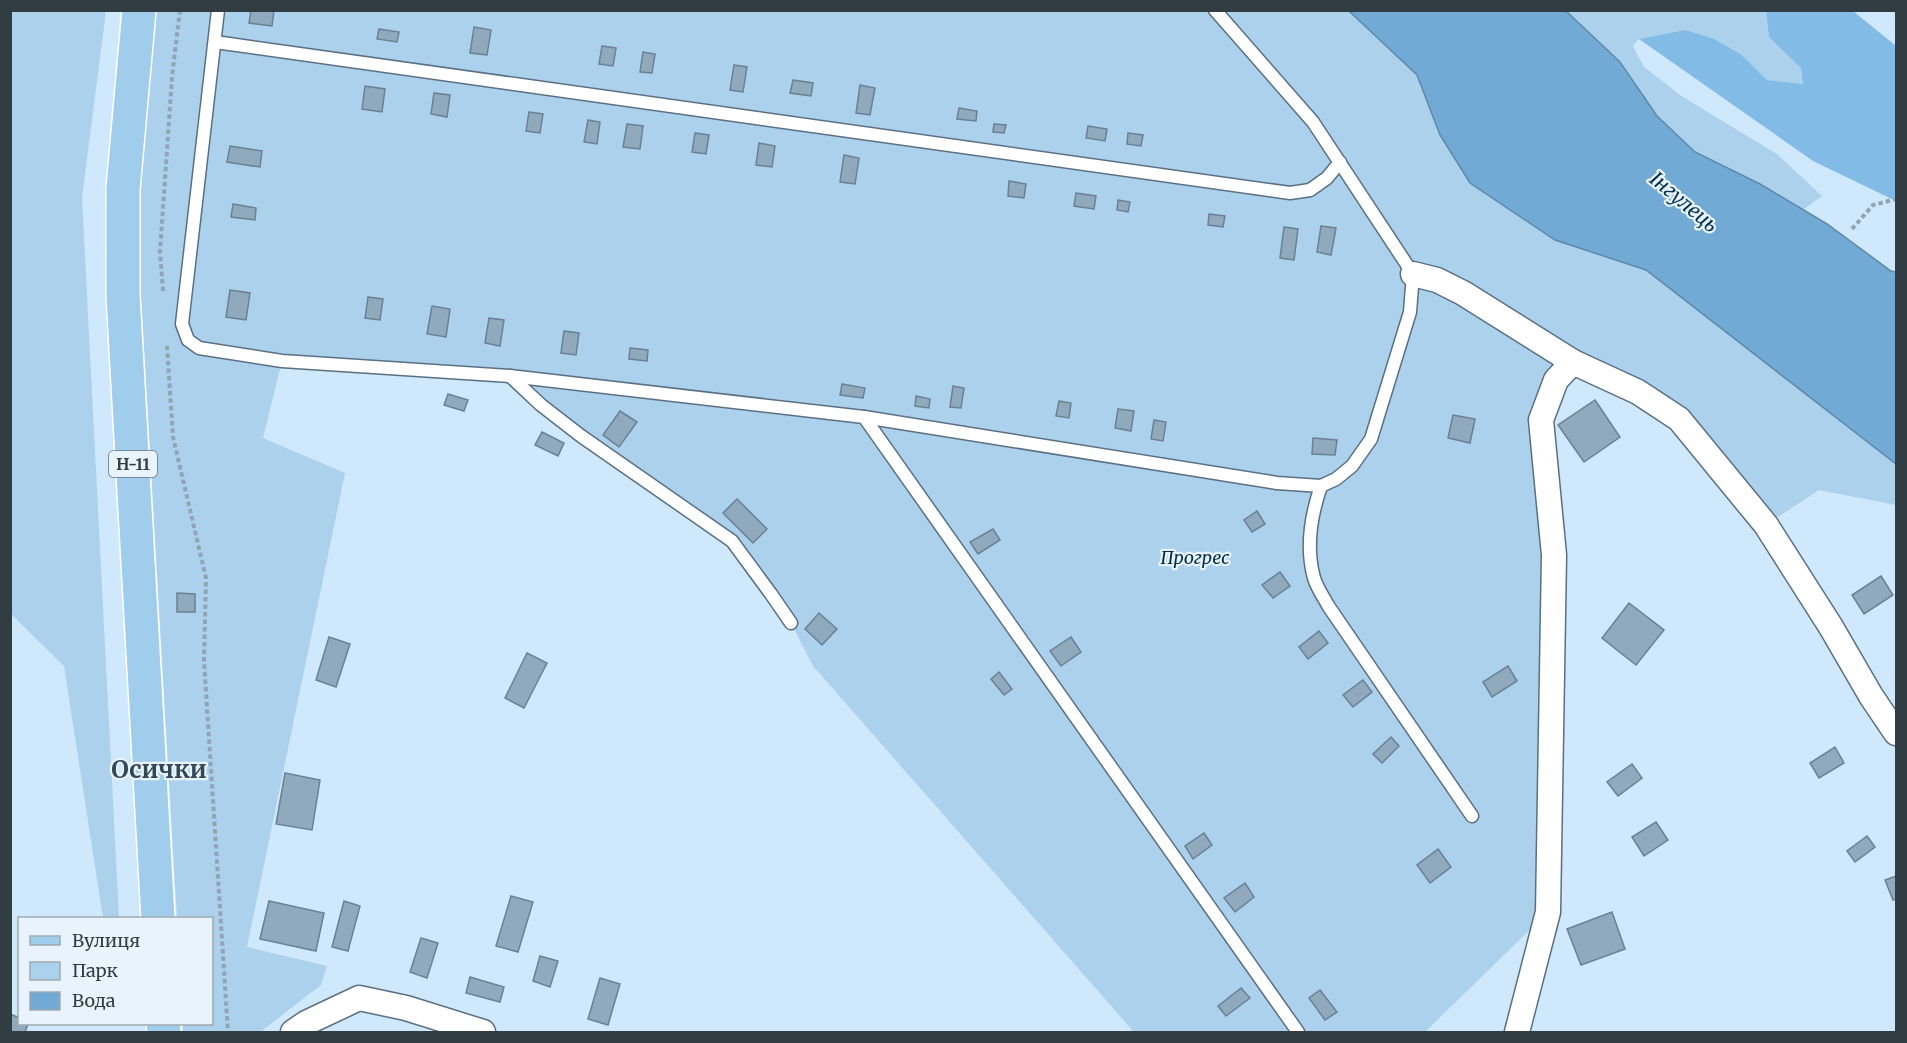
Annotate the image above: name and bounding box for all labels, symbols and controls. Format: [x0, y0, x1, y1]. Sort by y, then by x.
water label: Інгулець [1645, 166, 1724, 237]
road number: Н-11 [109, 451, 157, 477]
park label: Прогрес [1161, 546, 1229, 569]
district label: Осички [111, 754, 207, 785]
legend [18, 917, 213, 1025]
text: Вулиця [72, 929, 140, 952]
text: Парк [72, 959, 118, 982]
text: Вода [72, 989, 116, 1012]

